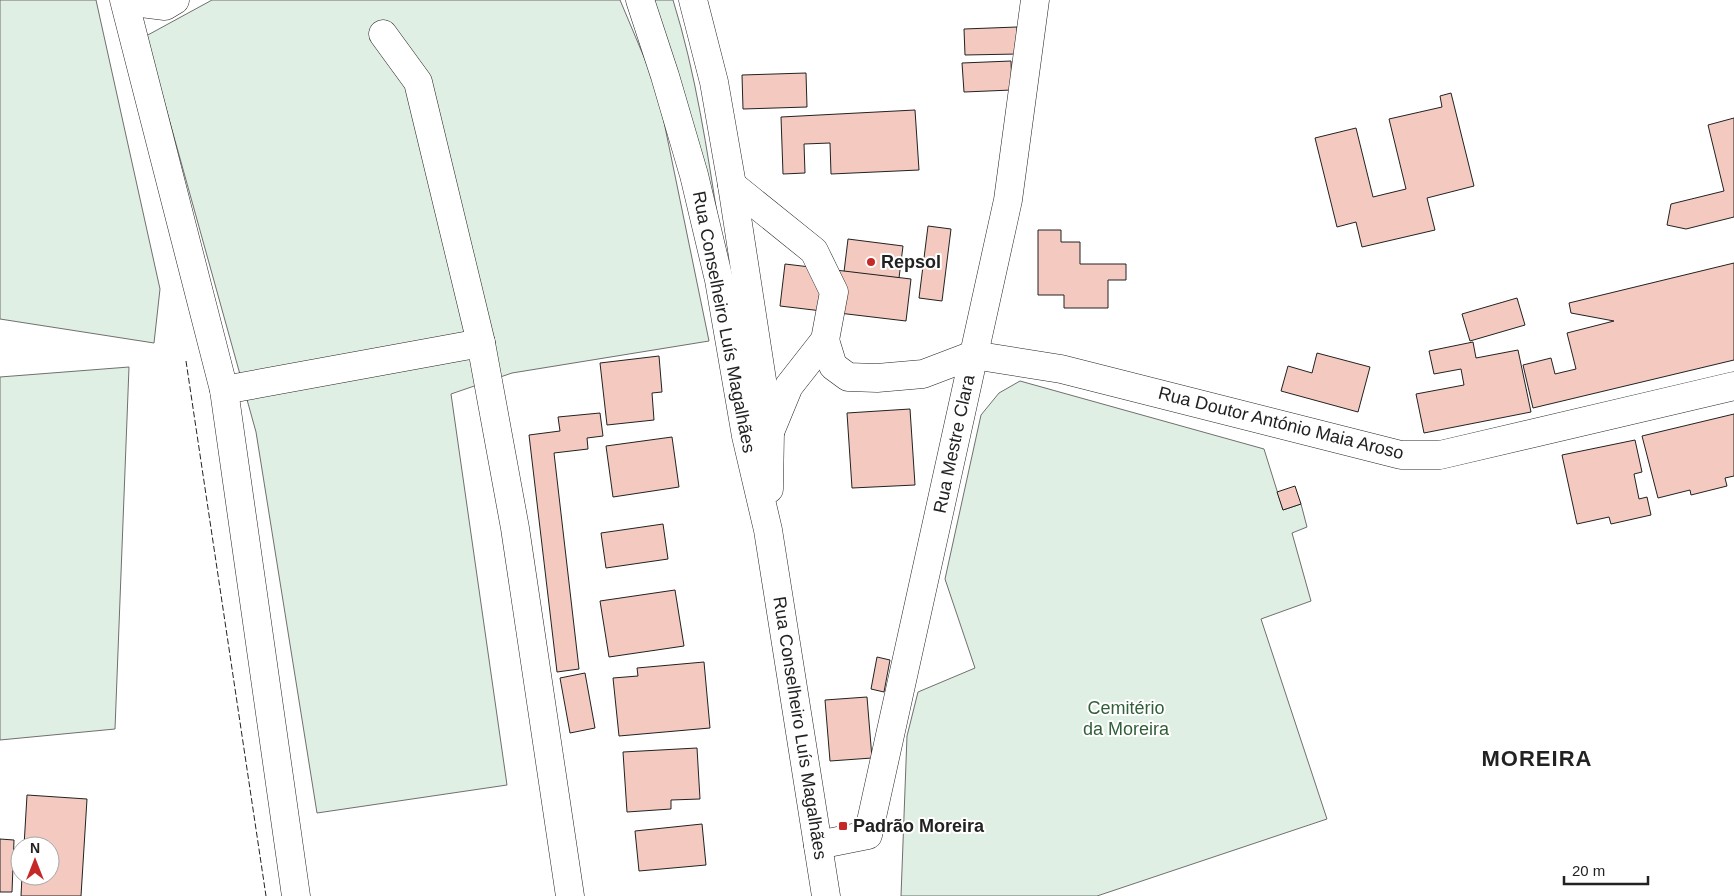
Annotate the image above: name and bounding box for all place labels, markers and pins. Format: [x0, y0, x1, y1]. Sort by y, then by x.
place label: Repsol [881, 252, 941, 272]
marker: Repsol [865, 256, 877, 268]
place label: Padrão Moreira [853, 816, 985, 836]
marker: Padrão Moreira [837, 820, 849, 832]

